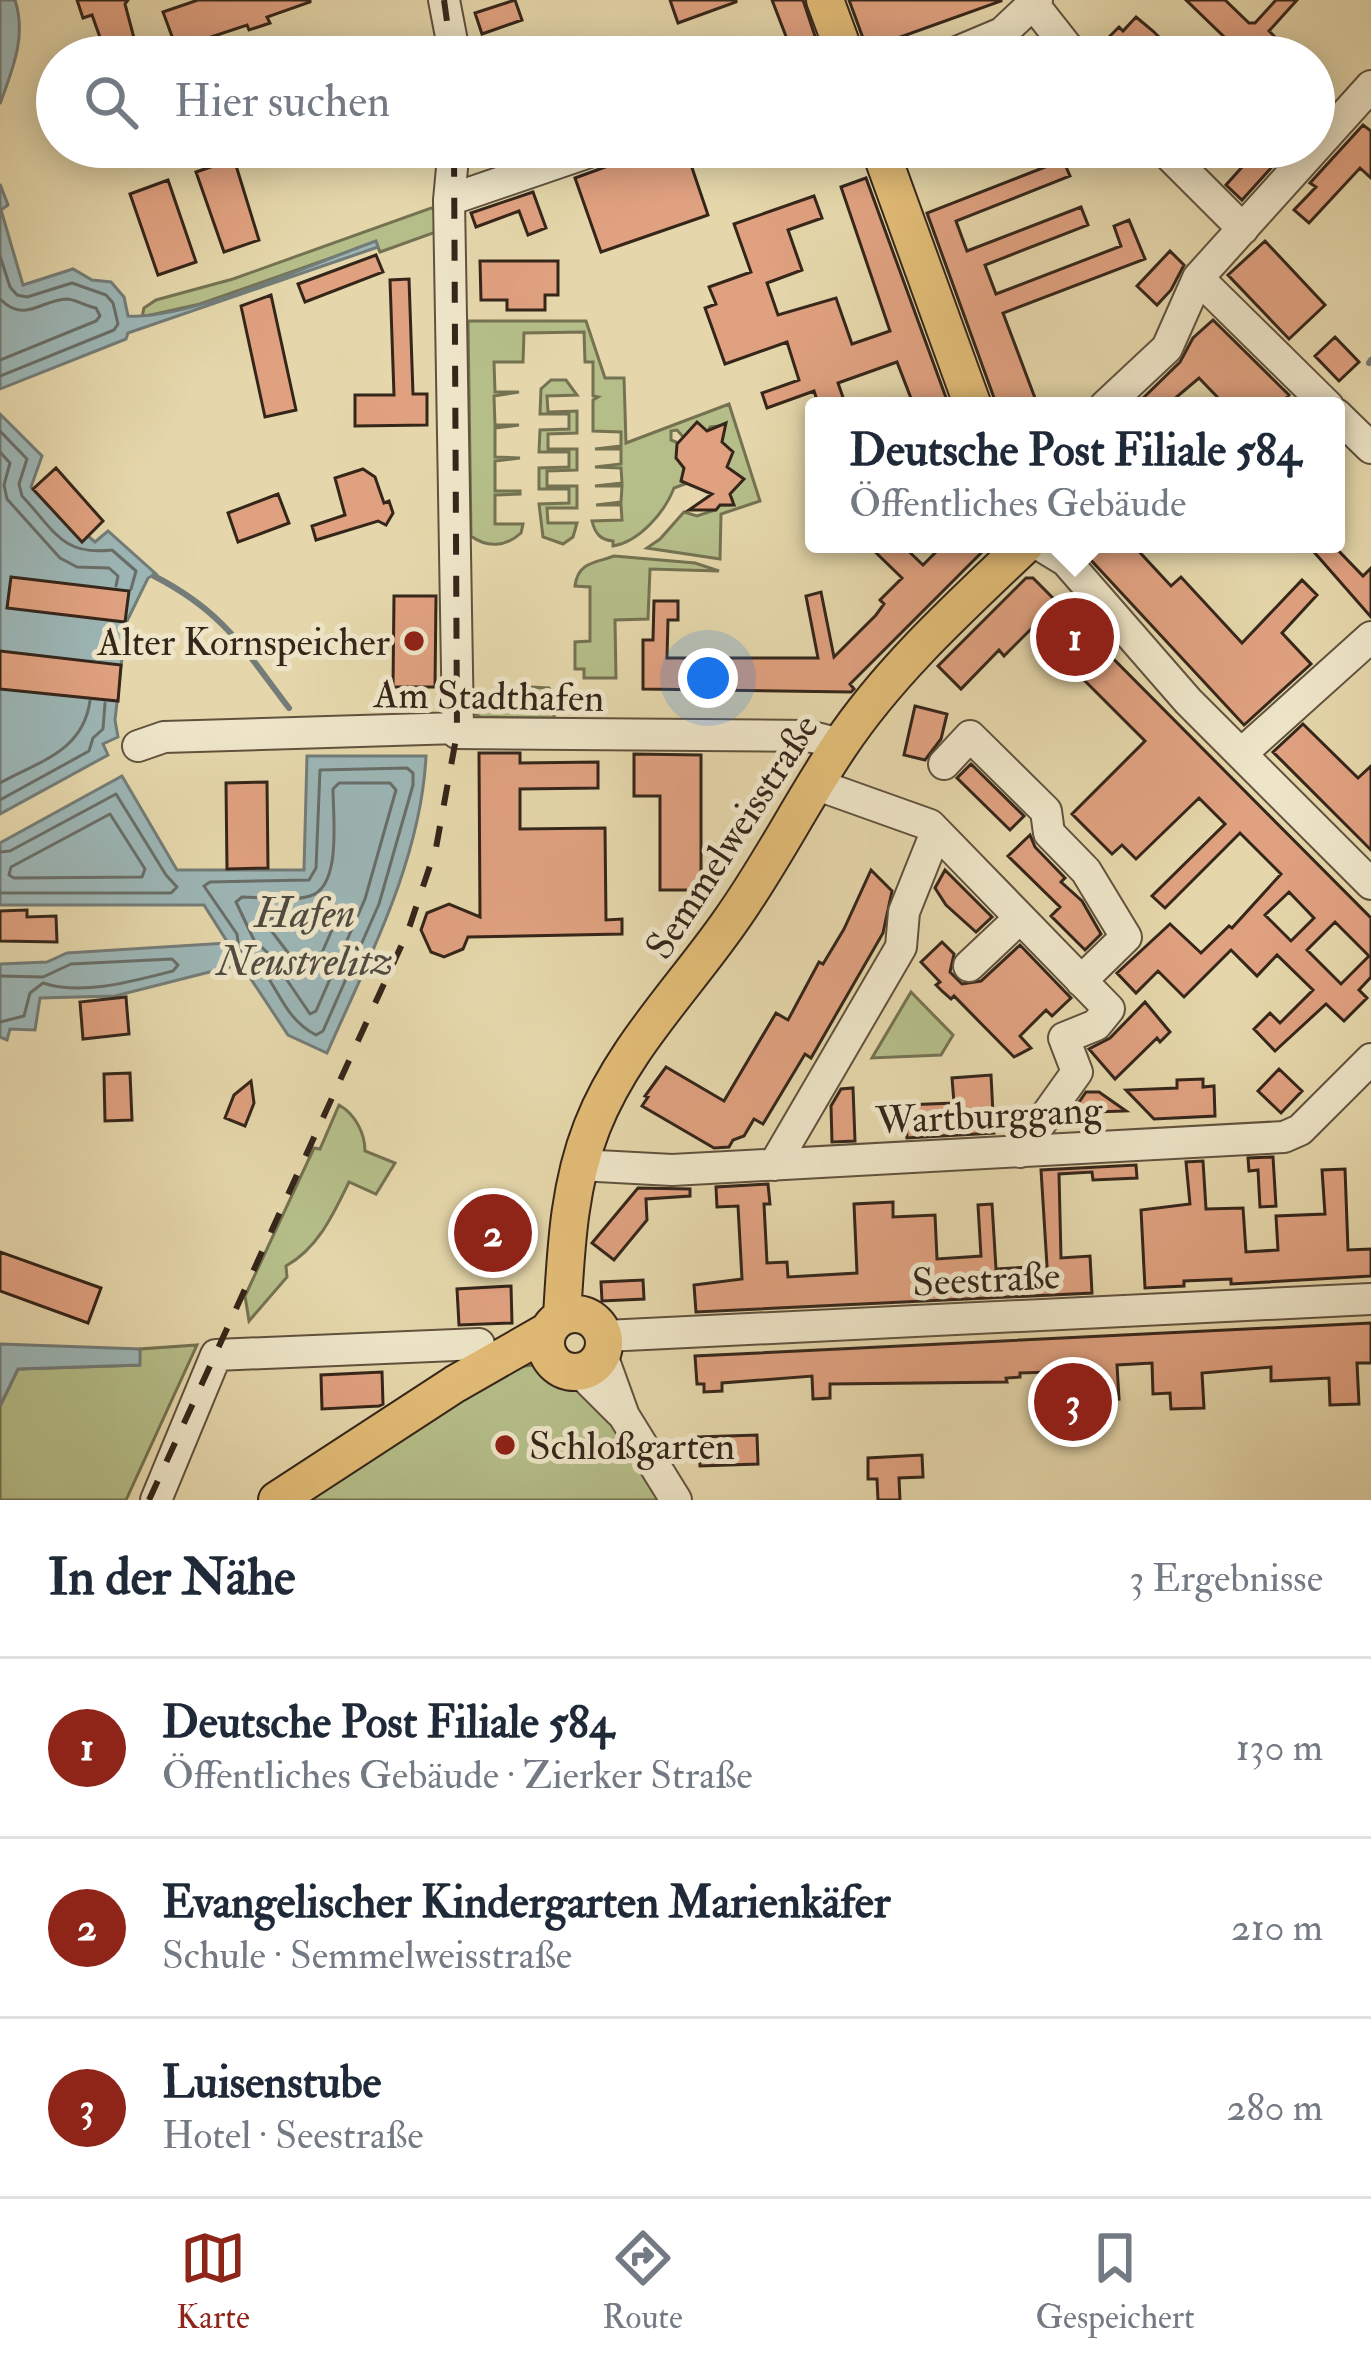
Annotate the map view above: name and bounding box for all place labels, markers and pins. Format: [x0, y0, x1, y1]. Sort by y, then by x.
pin: 1 [1036, 592, 1114, 682]
place label: Alter Kornspeicher [96, 618, 390, 667]
marker: Alter Kornspeicher [401, 628, 427, 654]
pin: 2 [454, 1188, 532, 1278]
pin: 3 [1034, 1357, 1112, 1447]
place label: Schloßgarten [529, 1422, 735, 1471]
marker: Schloßgarten [492, 1432, 518, 1458]

